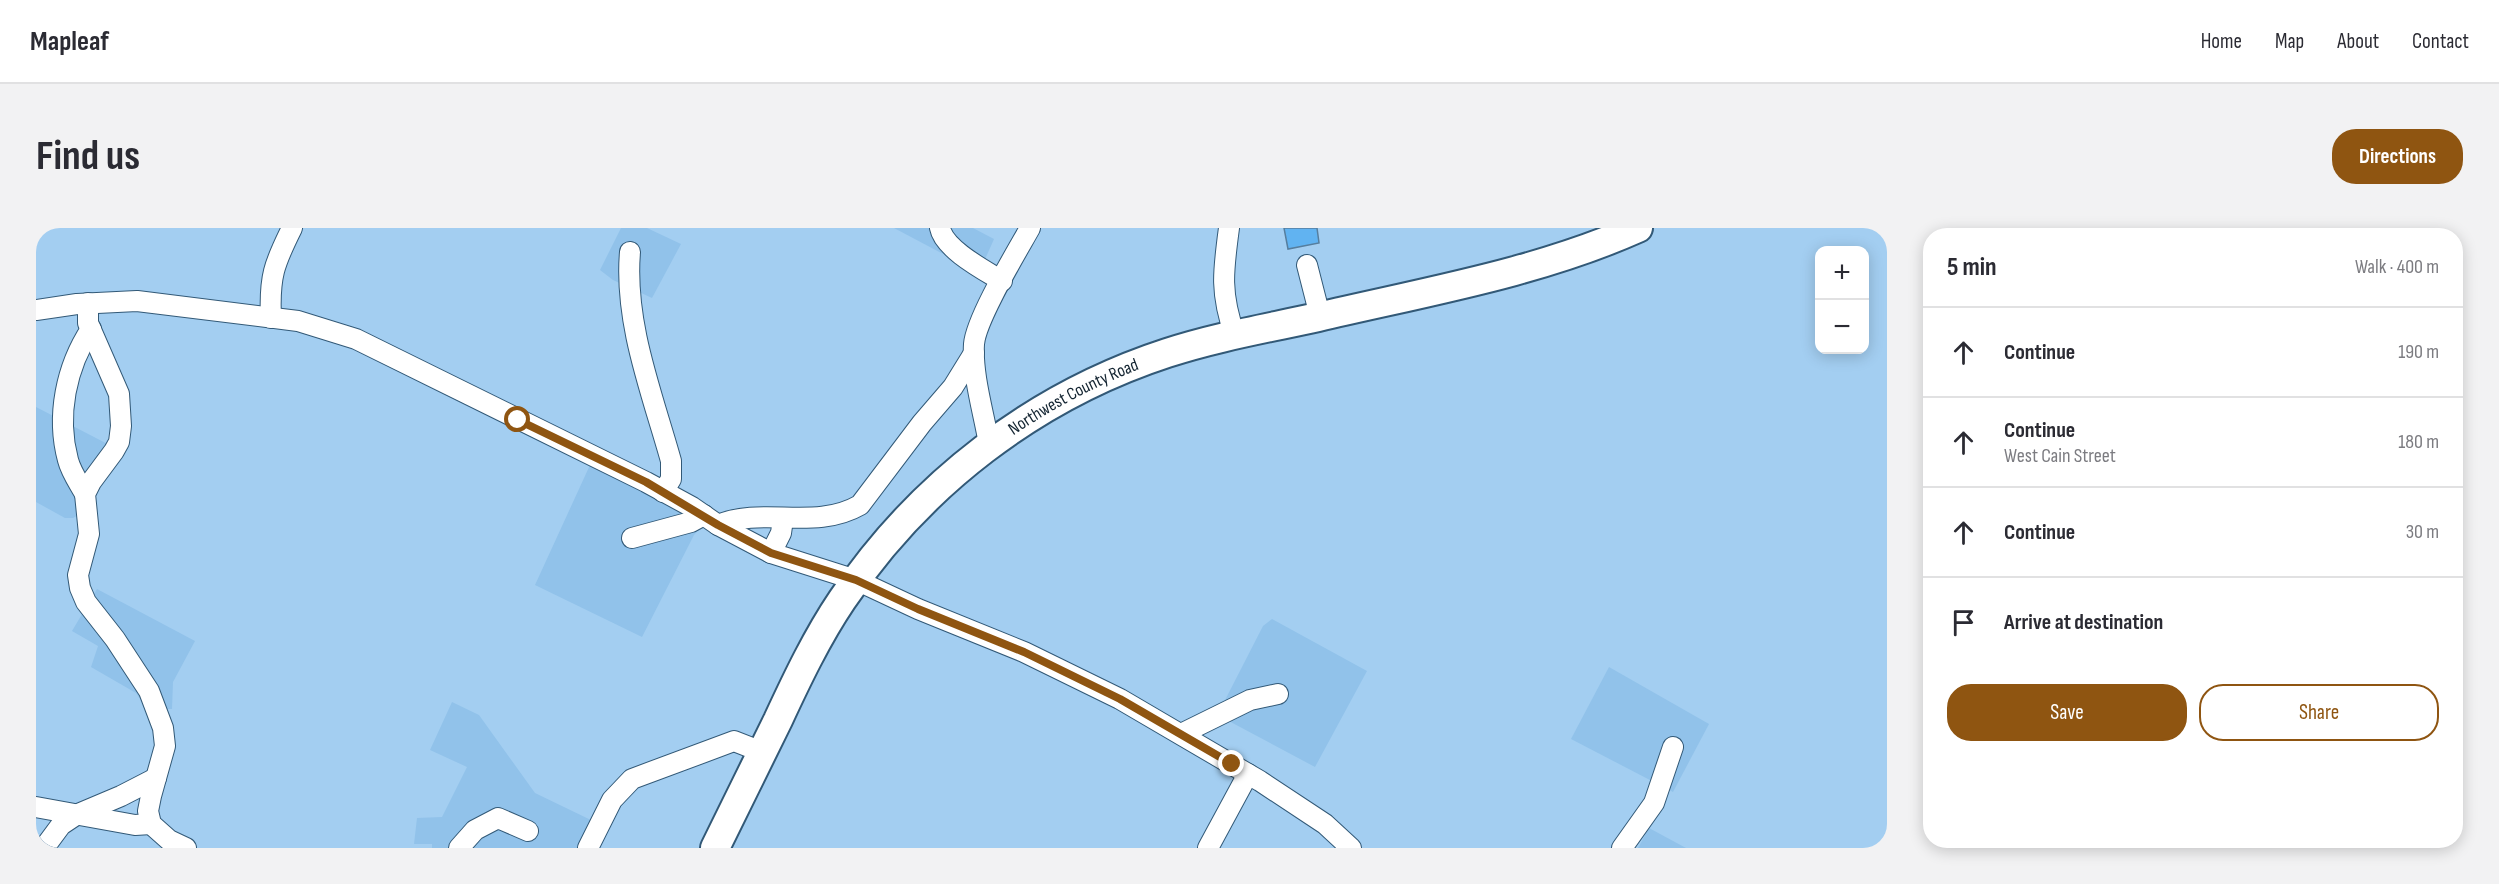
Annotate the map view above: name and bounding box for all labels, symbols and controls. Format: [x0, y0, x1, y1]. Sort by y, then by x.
text: Mapleaf [30, 25, 109, 58]
text: Home [2201, 29, 2242, 54]
text: Map [2275, 29, 2304, 54]
text: About [2337, 29, 2379, 54]
text: Contact [2412, 29, 2469, 54]
button: Directions [2332, 129, 2463, 184]
text: Find us [36, 131, 140, 182]
map controls [1815, 246, 1869, 354]
button: + [1815, 246, 1869, 300]
text: 5 min [1947, 252, 1997, 283]
text: Walk · 400 m [2355, 255, 2439, 279]
button: − [1815, 300, 1869, 354]
icon: ahead [1947, 336, 1980, 369]
text: Continue [2004, 339, 2075, 366]
text: 190 m [2398, 340, 2439, 364]
street label: Northwest County Road [1004, 354, 1141, 440]
route start [504, 406, 530, 432]
text: Continue [2004, 417, 2075, 444]
icon: ahead [1947, 426, 1980, 459]
text: 180 m [2398, 430, 2439, 454]
text: West Cain Street [2004, 444, 2116, 468]
icon: ahead [1947, 516, 1980, 549]
text: Continue [2004, 519, 2075, 546]
text: 30 m [2406, 520, 2439, 544]
icon: arrive [1947, 606, 1980, 639]
text: Arrive at destination [2004, 609, 2163, 636]
button: Save [1947, 684, 2187, 741]
button: Share [2199, 684, 2439, 741]
route end [1218, 750, 1244, 776]

